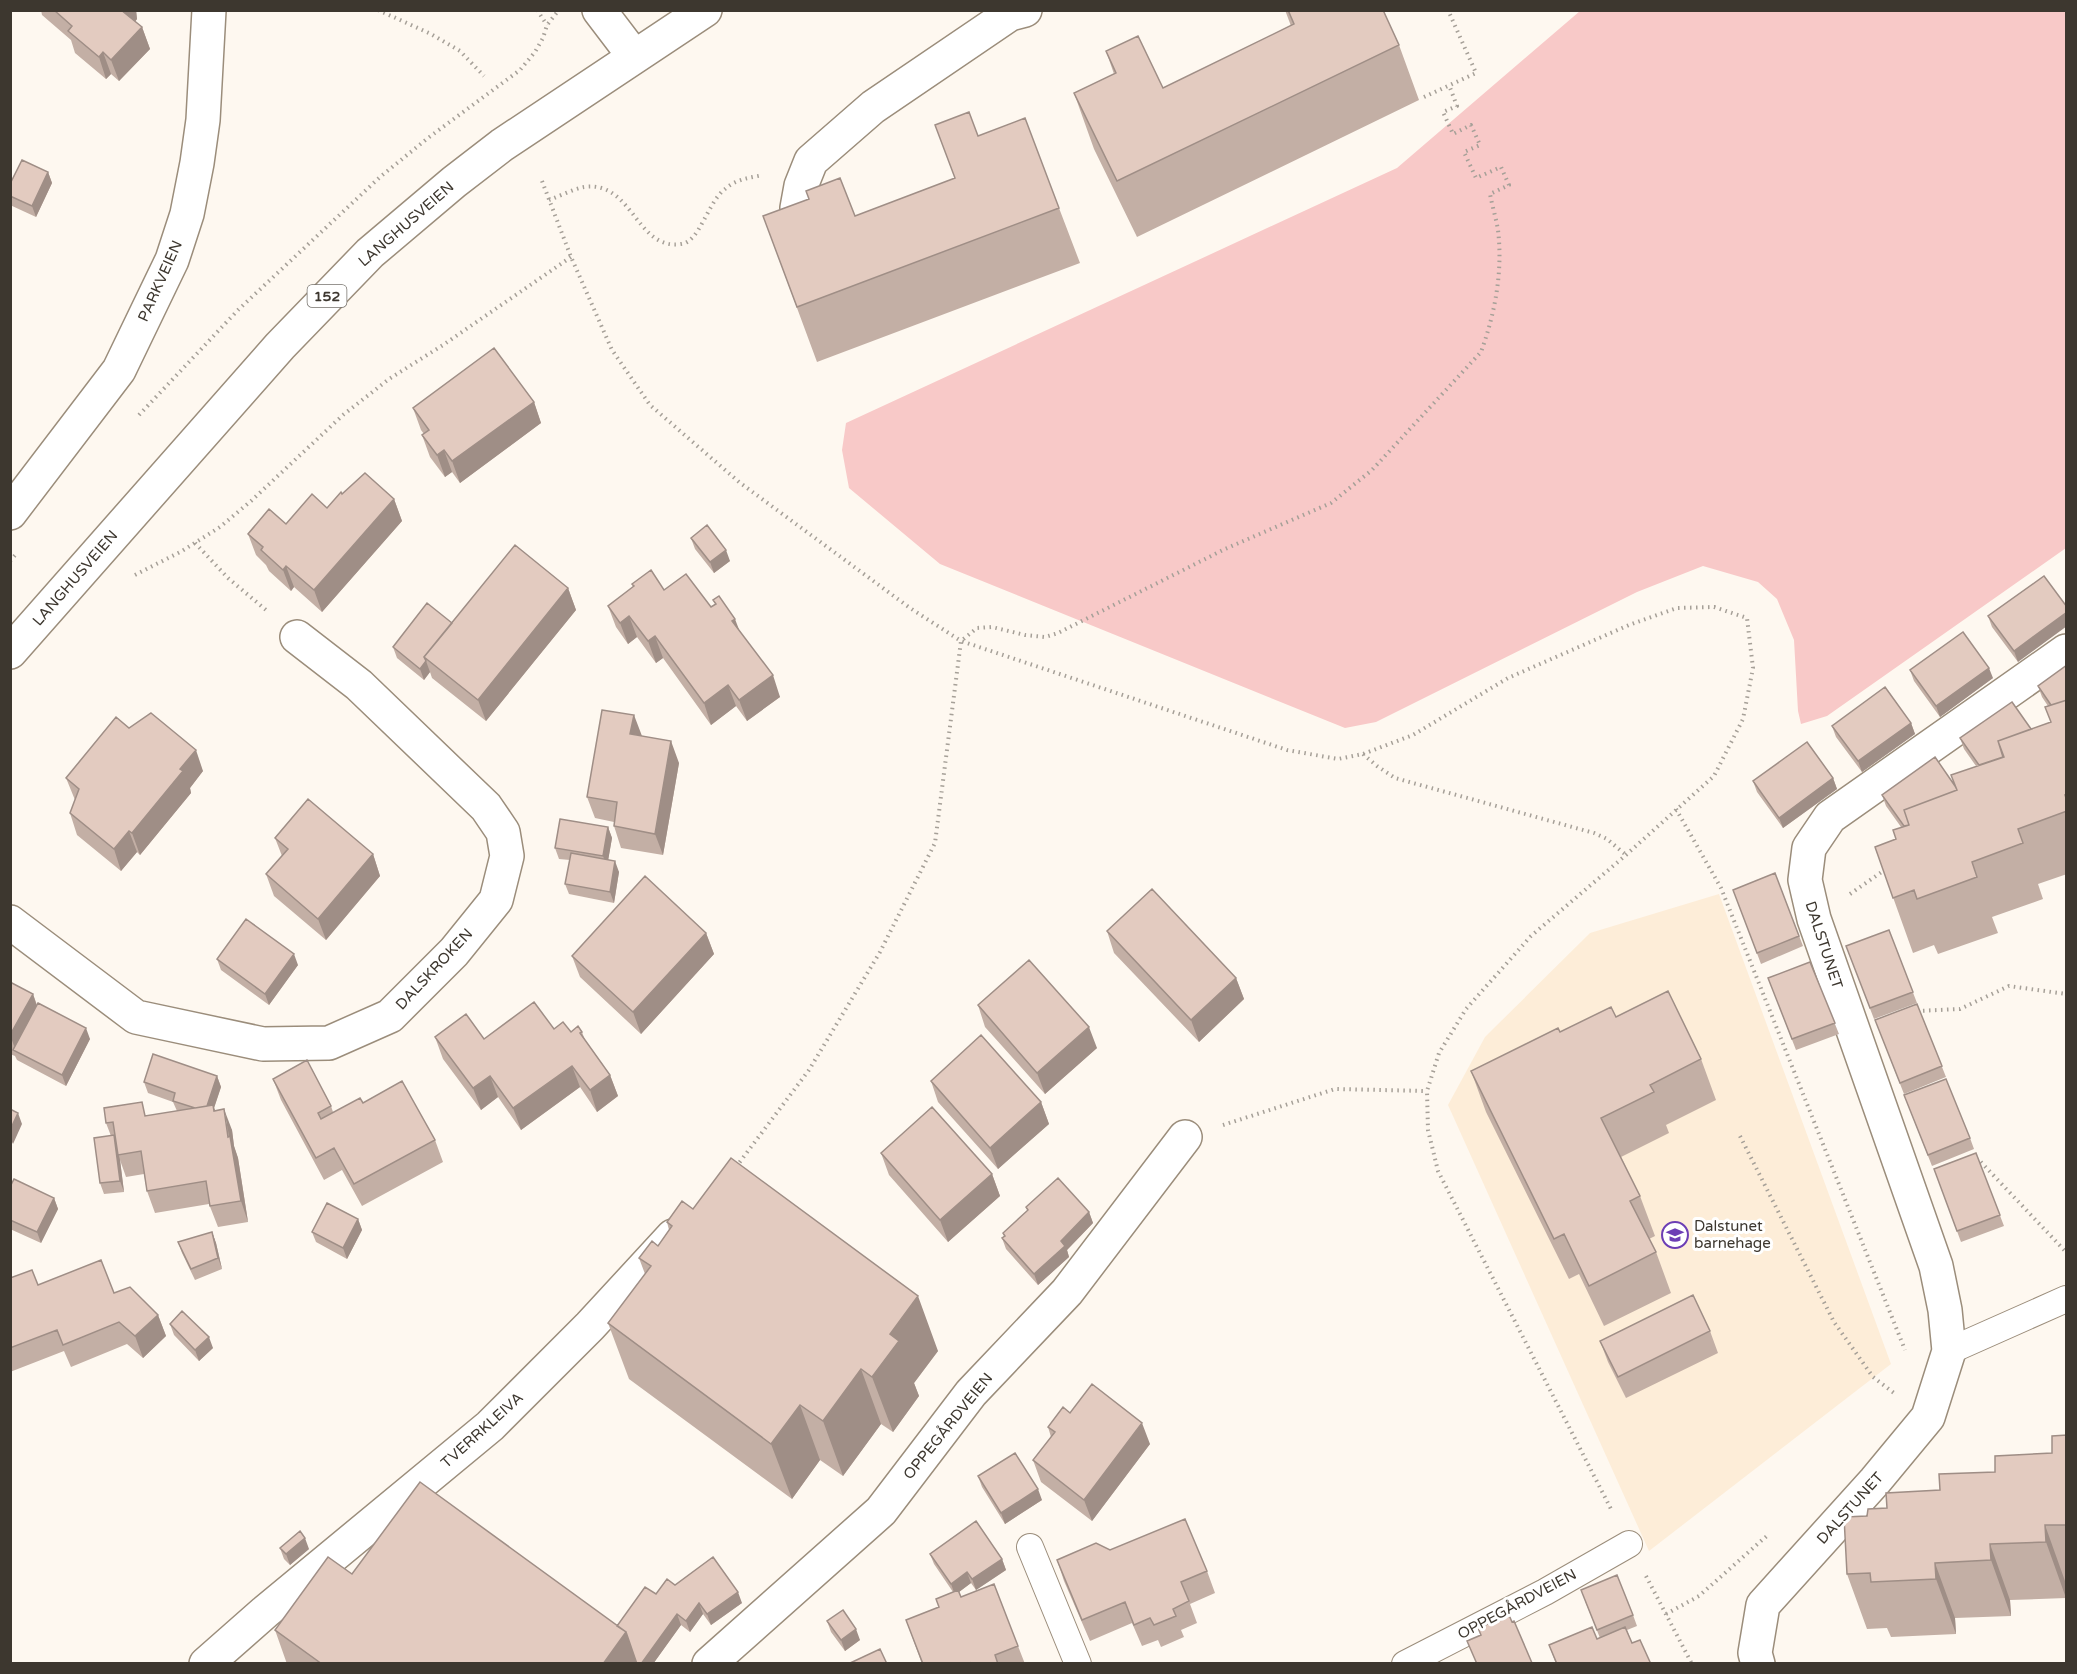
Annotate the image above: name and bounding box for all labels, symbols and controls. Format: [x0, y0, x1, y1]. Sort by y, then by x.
street label: LANGHUSVEIEN [355, 178, 457, 270]
street label: PARKVEIEN [134, 238, 186, 324]
road number: 152 [308, 285, 346, 307]
street label: LANGHUSVEIEN [29, 527, 121, 629]
street label: DALSTUNET [1801, 899, 1847, 991]
street label: DALSKROKEN [392, 925, 476, 1013]
place label: Dalstunet barnehage [1694, 1217, 1771, 1252]
school or university icon: Dalstunet barnehage [1660, 1220, 1690, 1250]
street label: OPPEGÅRDVEIEN [899, 1369, 997, 1483]
street label: TVERRKLEIVA [437, 1388, 527, 1472]
street label: DALSTUNET [1813, 1468, 1887, 1548]
street label: OPPEGÅRDVEIEN [1455, 1565, 1579, 1643]

